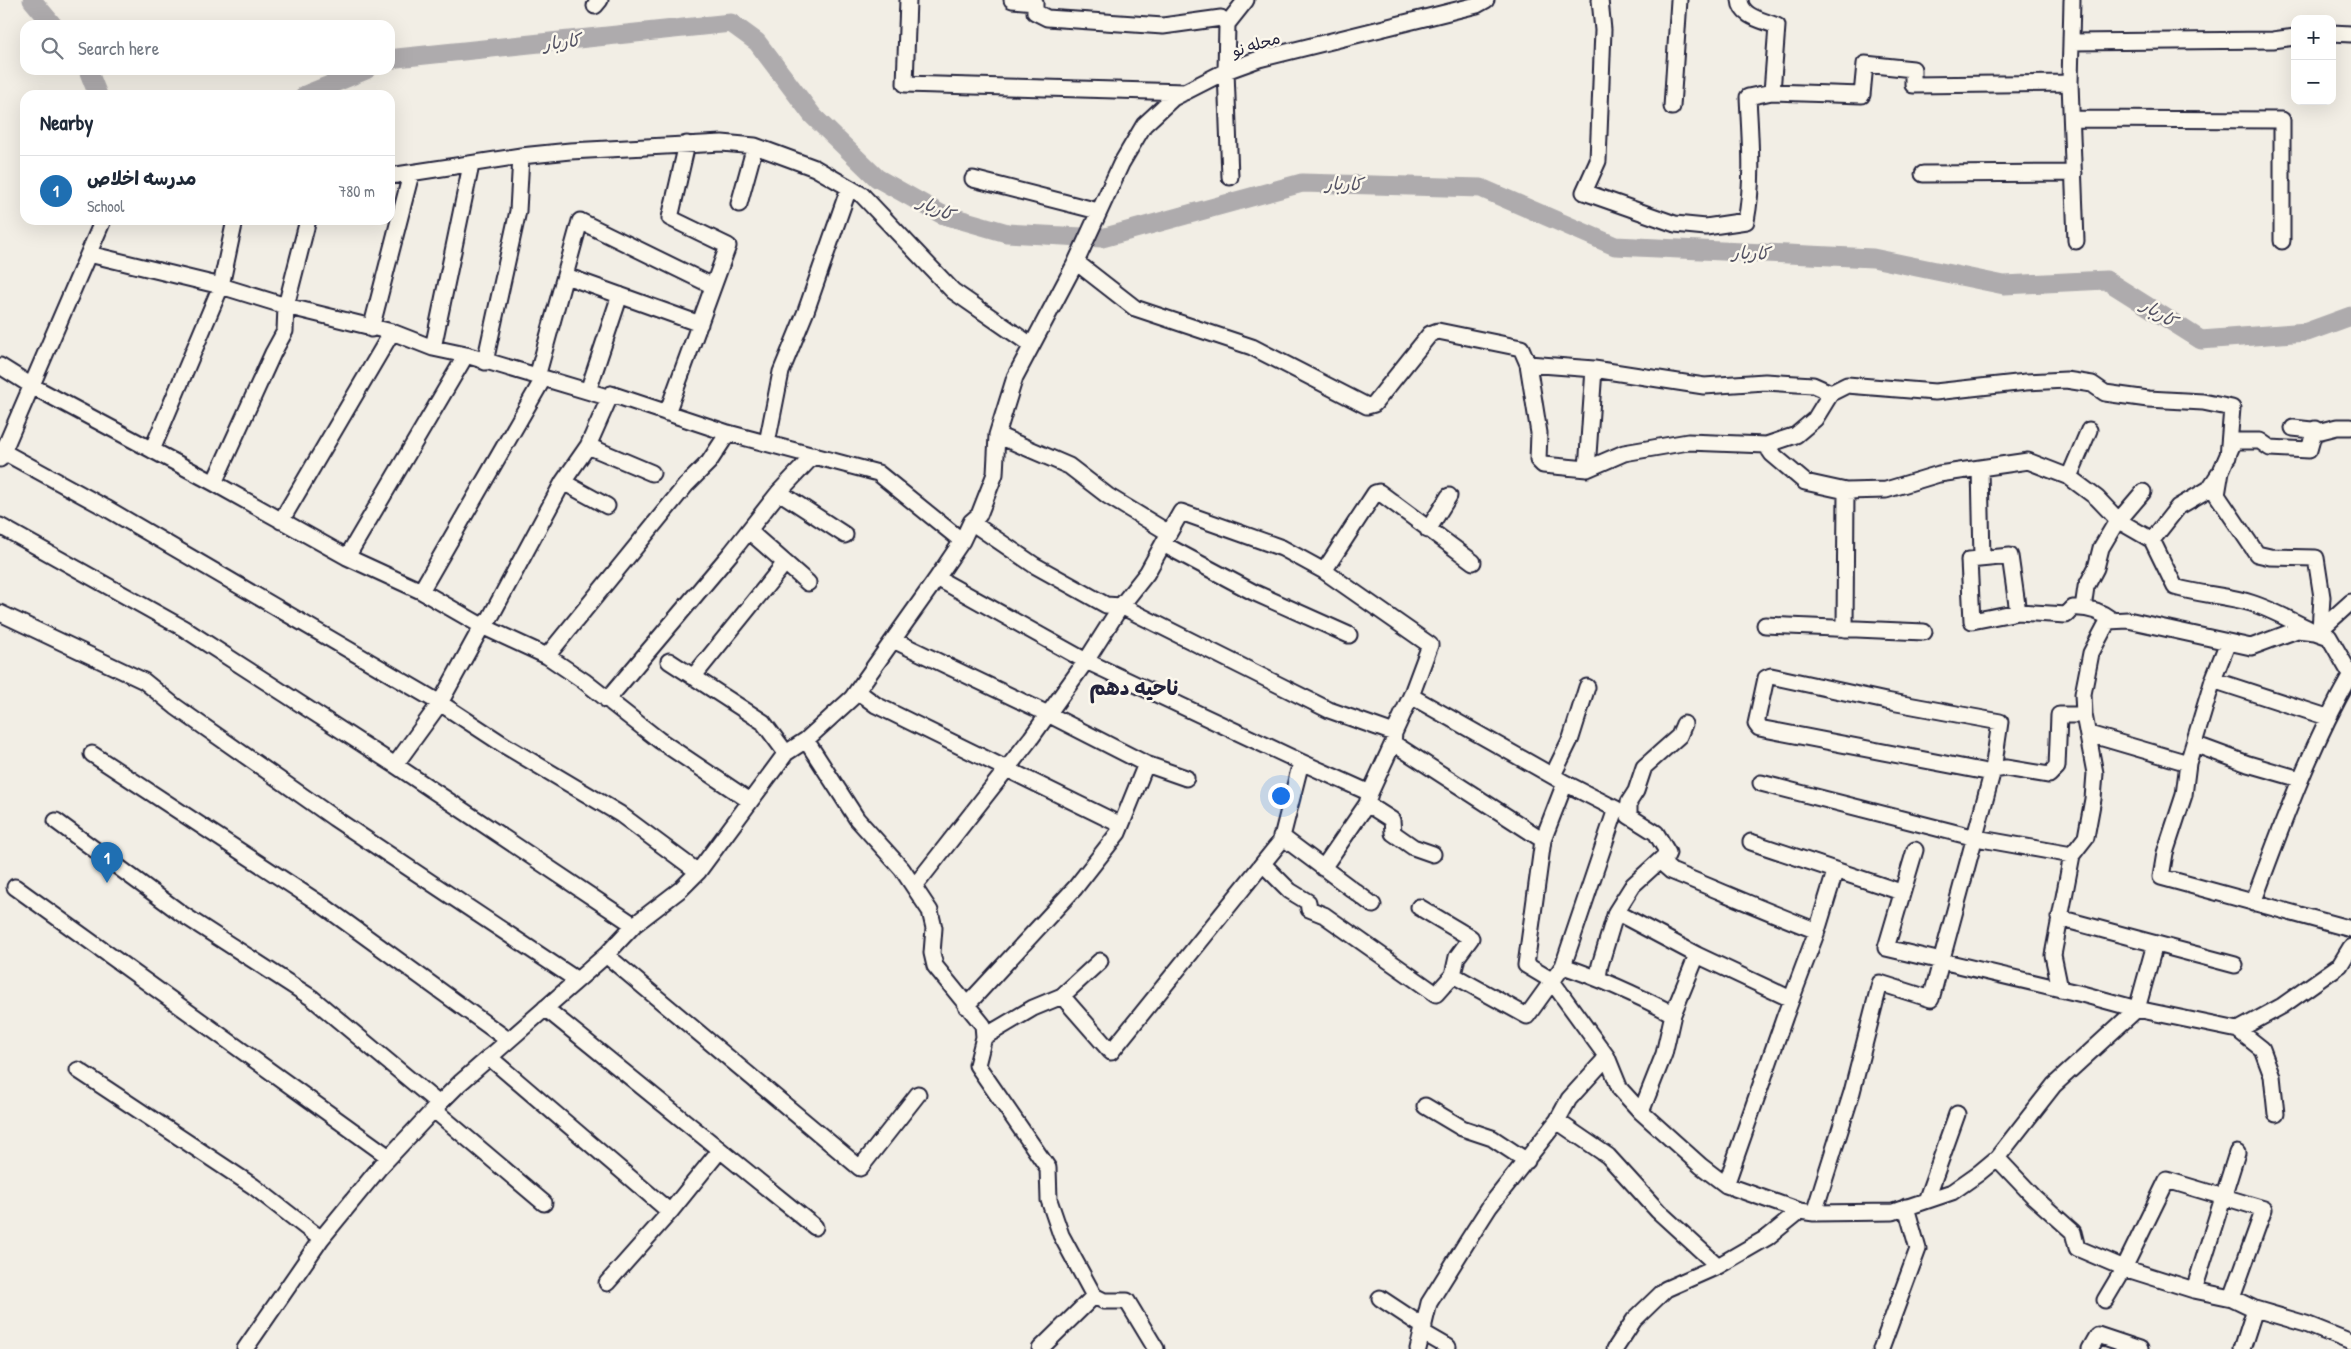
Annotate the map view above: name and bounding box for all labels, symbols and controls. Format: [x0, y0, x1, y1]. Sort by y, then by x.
map controls [2291, 15, 2336, 105]
button: + [2291, 15, 2336, 60]
search box [20, 20, 395, 75]
street label: محله نو [1227, 26, 1283, 62]
water label: کاربار [540, 27, 585, 56]
icon: search [38, 34, 66, 62]
text: Search here [78, 35, 159, 61]
button: − [2291, 60, 2336, 105]
text: Nearby [40, 108, 93, 137]
text: مدرسه اخلاص [87, 165, 196, 191]
water label: کاربار [1323, 170, 1366, 197]
text: 1 [53, 180, 59, 202]
text: 780 m [338, 180, 375, 202]
water label: کاربار [912, 188, 961, 228]
text: School [87, 195, 124, 217]
water label: کاربار [1730, 239, 1773, 266]
water label: کاربار [2135, 291, 2184, 335]
district label: ناحیه دهم [1090, 673, 1178, 704]
your location [1268, 783, 1294, 809]
pin: 1 [91, 842, 123, 883]

